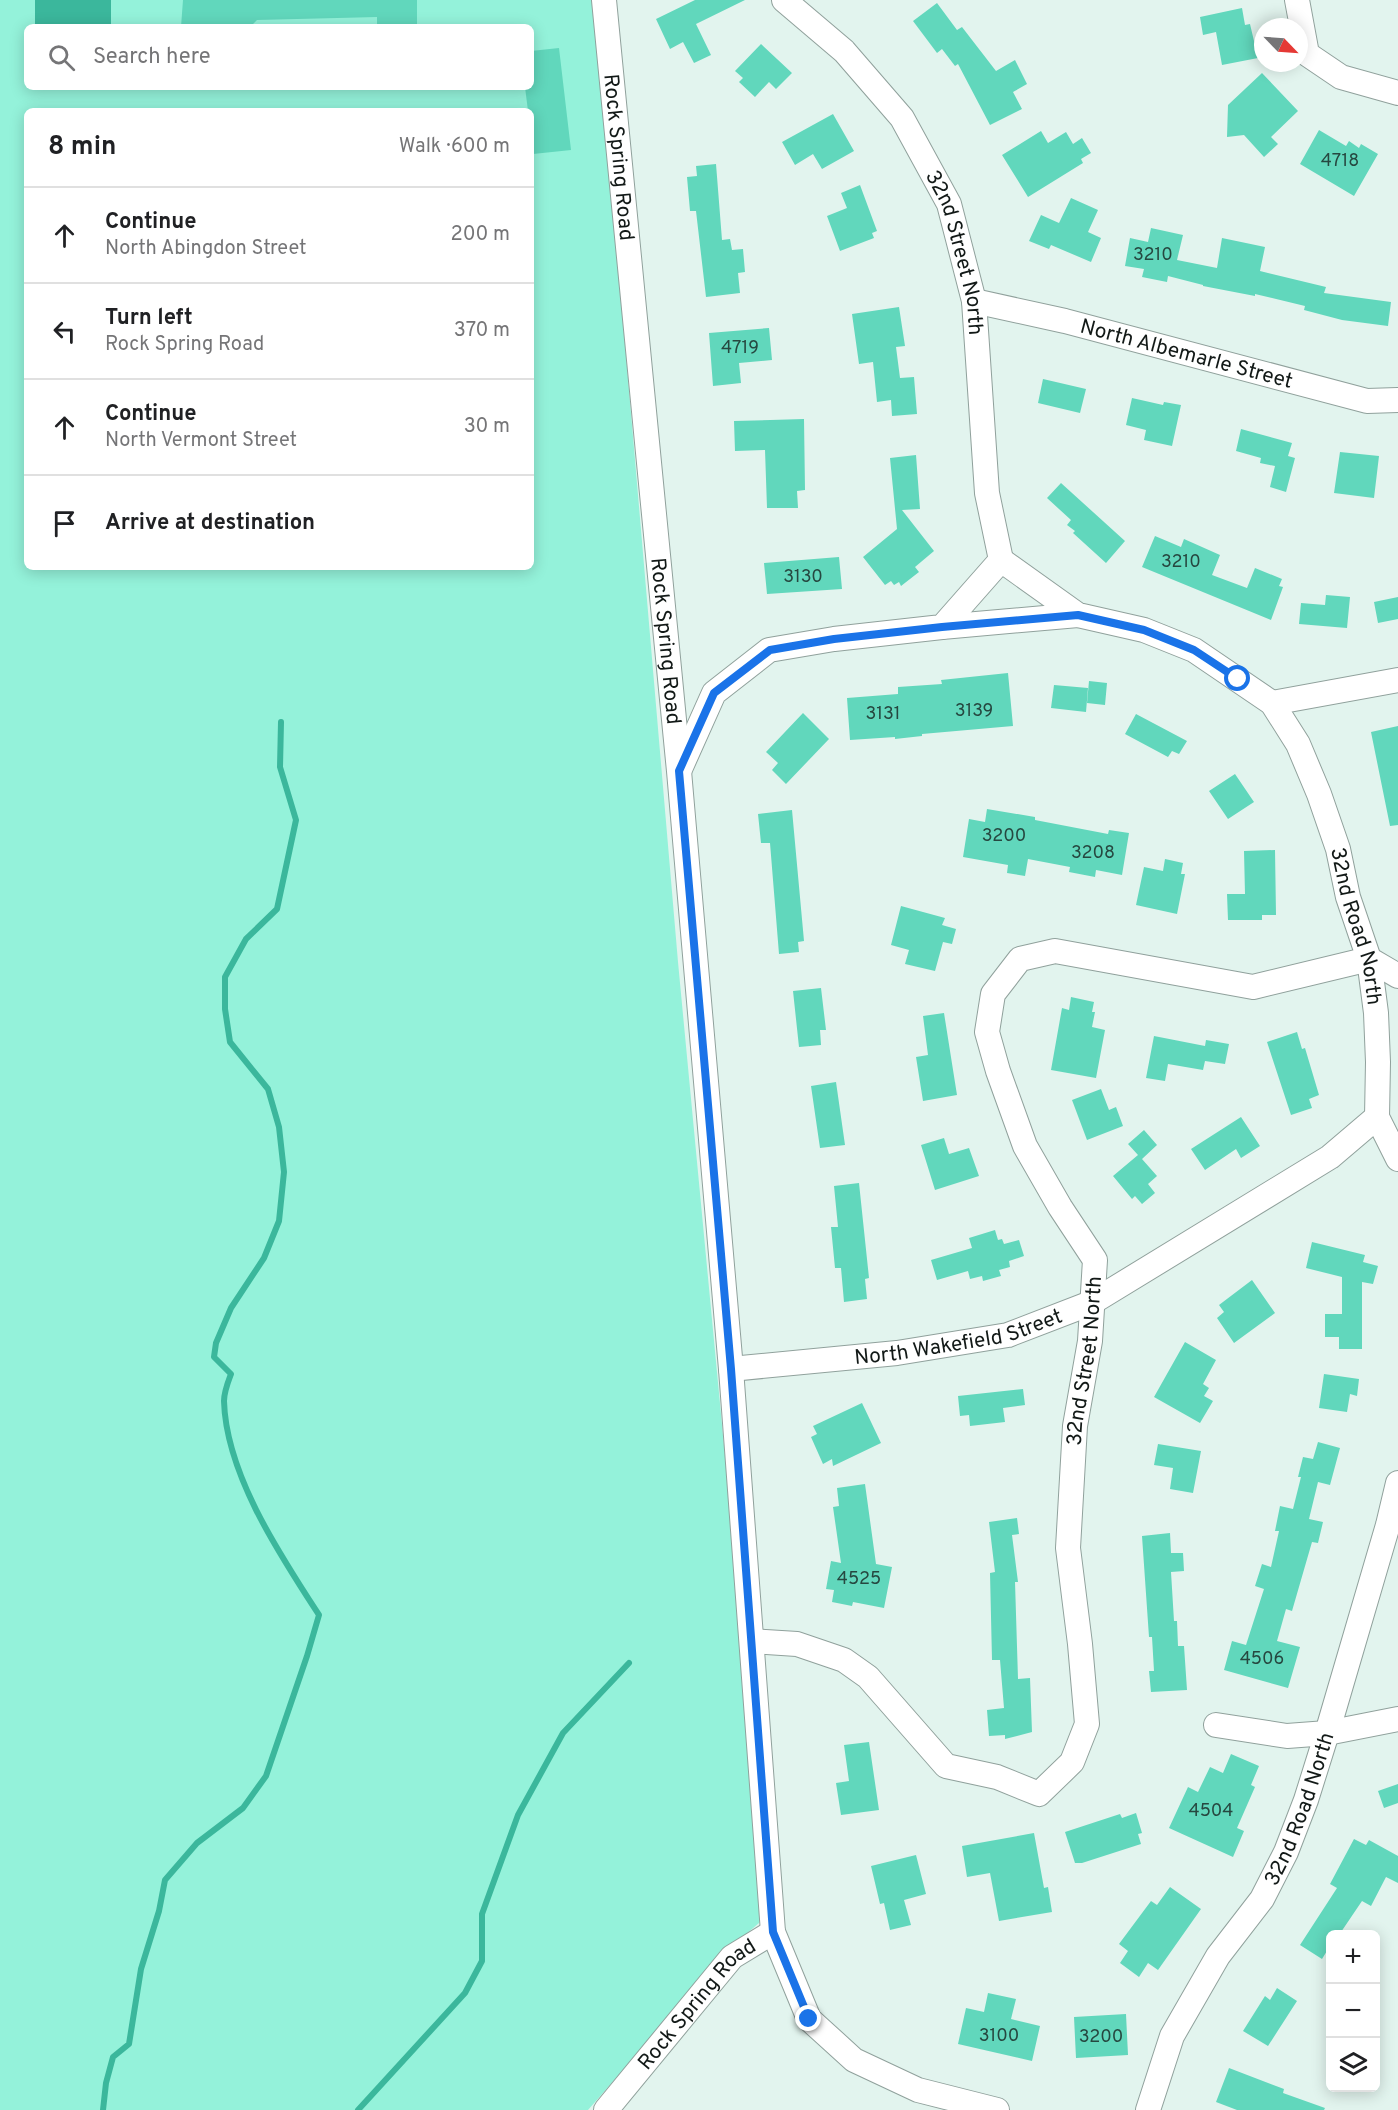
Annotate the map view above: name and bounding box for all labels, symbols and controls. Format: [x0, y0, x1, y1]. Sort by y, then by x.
north arrow [1254, 18, 1308, 72]
search box [24, 24, 534, 90]
icon: search [45, 41, 78, 74]
text: Search here [93, 44, 211, 71]
street label: Rock Spring Road [596, 73, 639, 242]
text: 8 min [48, 131, 116, 164]
text: Walk · 600 m [399, 134, 510, 160]
house number: 4718 [1321, 150, 1359, 173]
street label: 32nd Street North [918, 166, 988, 336]
text: Continue [105, 209, 196, 236]
icon: ahead [48, 219, 81, 252]
text: 200 m [451, 222, 510, 248]
text: North Abingdon Street [105, 236, 307, 262]
house number: 3210 [1133, 244, 1173, 267]
text: Turn left [105, 305, 193, 332]
street label: North Albemarle Street [1077, 314, 1296, 396]
icon: left [48, 315, 81, 348]
text: 370 m [454, 318, 510, 344]
text: Rock Spring Road [105, 332, 264, 358]
house number: 4719 [721, 337, 759, 360]
text: Continue [105, 401, 196, 428]
icon: ahead [48, 411, 81, 444]
text: 30 m [464, 414, 510, 440]
text: North Vermont Street [105, 428, 297, 454]
icon: arrive [48, 507, 81, 540]
text: Arrive at destination [105, 510, 315, 537]
house number: 3210 [1161, 551, 1201, 574]
street label: Rock Spring Road [643, 556, 686, 726]
house number: 3130 [783, 566, 823, 589]
route start [1224, 665, 1250, 691]
house number: 3139 [955, 700, 993, 723]
house number: 3131 [865, 703, 901, 726]
house number: 3200 [982, 825, 1026, 848]
house number: 3208 [1071, 842, 1115, 865]
street label: 32nd Road North [1323, 845, 1387, 1007]
street label: 32nd Street North [1062, 1275, 1109, 1446]
street label: North Wakefield Street [853, 1303, 1067, 1372]
house number: 4525 [837, 1568, 881, 1591]
house number: 4506 [1240, 1648, 1284, 1671]
street label: 32nd Road North [1259, 1729, 1341, 1891]
house number: 4504 [1188, 1800, 1234, 1823]
map controls [1326, 1930, 1380, 2092]
button: + [1326, 1930, 1380, 1984]
street label: Rock Spring Road [633, 1933, 762, 2076]
button: − [1326, 1984, 1380, 2038]
route end [795, 2005, 821, 2031]
house number: 3100 [979, 2025, 1019, 2048]
house number: 3200 [1079, 2026, 1123, 2049]
button: layers [1326, 2038, 1380, 2092]

